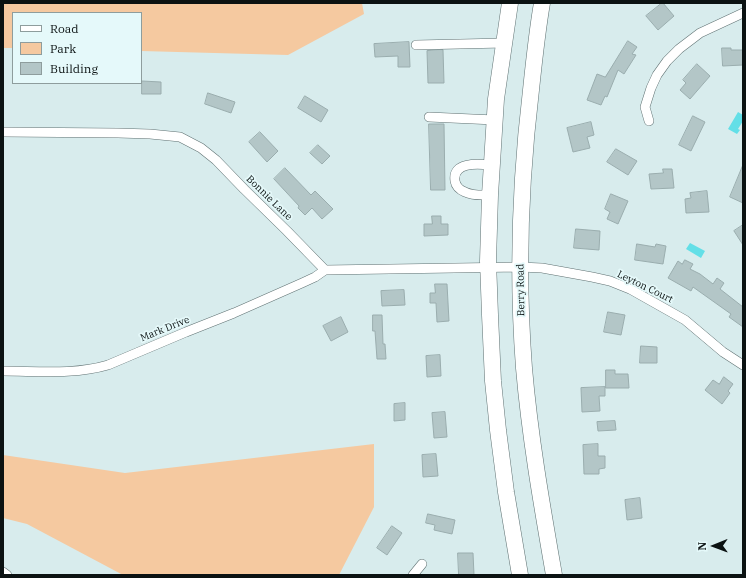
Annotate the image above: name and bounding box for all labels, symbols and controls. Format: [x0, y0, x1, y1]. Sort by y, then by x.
legend [12, 12, 142, 84]
text: Road [50, 21, 79, 36]
text: Park [50, 41, 76, 56]
text: Building [50, 61, 98, 76]
street label: Bonnie Lane [244, 173, 294, 223]
street label: Berry Road [515, 264, 527, 316]
street label: Leyton Court [615, 268, 675, 306]
street label: Mark Drive [139, 314, 191, 344]
north arrow [694, 526, 734, 566]
text: N [695, 542, 709, 551]

